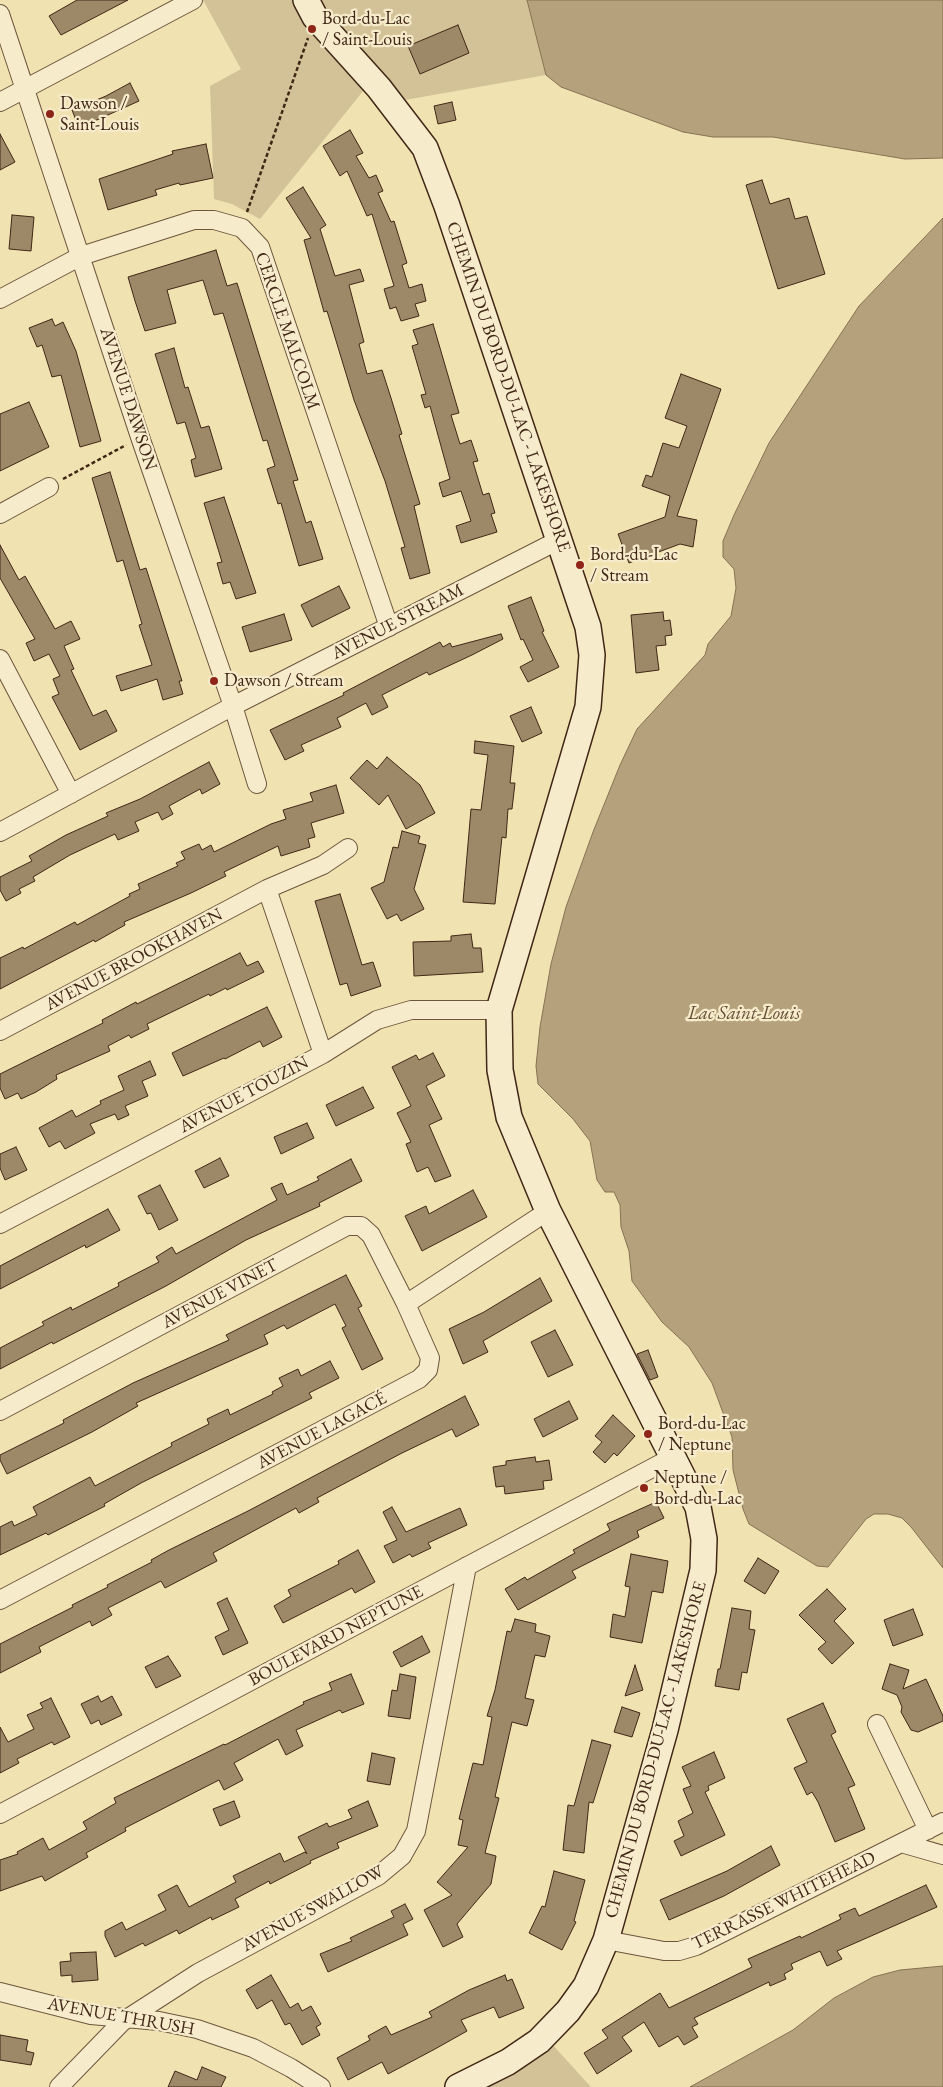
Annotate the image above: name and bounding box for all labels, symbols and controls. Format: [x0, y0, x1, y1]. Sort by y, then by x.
place label: Bord-du-Lac / Saint-Louis [322, 8, 412, 50]
marker: Bord-du-Lac / Saint-Louis [306, 23, 318, 35]
place label: Dawson / Saint-Louis [60, 93, 139, 136]
marker: Dawson / Saint-Louis [44, 108, 56, 120]
street label: CHEMIN DU BORD-DU-LAC - LAKESHORE [441, 219, 575, 555]
street label: CERCLE MALCOLM [250, 249, 324, 413]
street label: AVENUE DAWSON [95, 325, 161, 473]
place label: Bord-du-Lac / Stream [590, 544, 678, 586]
marker: Bord-du-Lac / Stream [574, 559, 586, 571]
street label: AVENUE STREAM [328, 579, 468, 665]
place label: Dawson / Stream [224, 670, 344, 692]
marker: Dawson / Stream [208, 675, 220, 687]
street label: AVENUE BROOKHAVEN [42, 904, 226, 1016]
water label: Lac Saint-Louis [688, 1003, 800, 1025]
street label: AVENUE TOUZIN [176, 1052, 312, 1138]
street label: AVENUE VINET [158, 1254, 282, 1334]
street label: AVENUE LAGACÉ [253, 1388, 391, 1474]
place label: Bord-du-Lac / Neptune [658, 1413, 746, 1456]
marker: Bord-du-Lac / Neptune [642, 1428, 654, 1440]
place label: Neptune / Bord-du-Lac [654, 1467, 742, 1510]
marker: Neptune / Bord-du-Lac [638, 1482, 650, 1494]
street label: CHEMIN DU BORD-DU-LAC - LAKESHORE [601, 1579, 711, 1921]
street label: BOULEVARD NEPTUNE [245, 1581, 427, 1691]
street label: TERRASSE WHITEHEAD [689, 1847, 879, 1955]
street label: AVENUE SWALLOW [238, 1861, 388, 1957]
street label: AVENUE THRUSH [46, 1993, 196, 2041]

